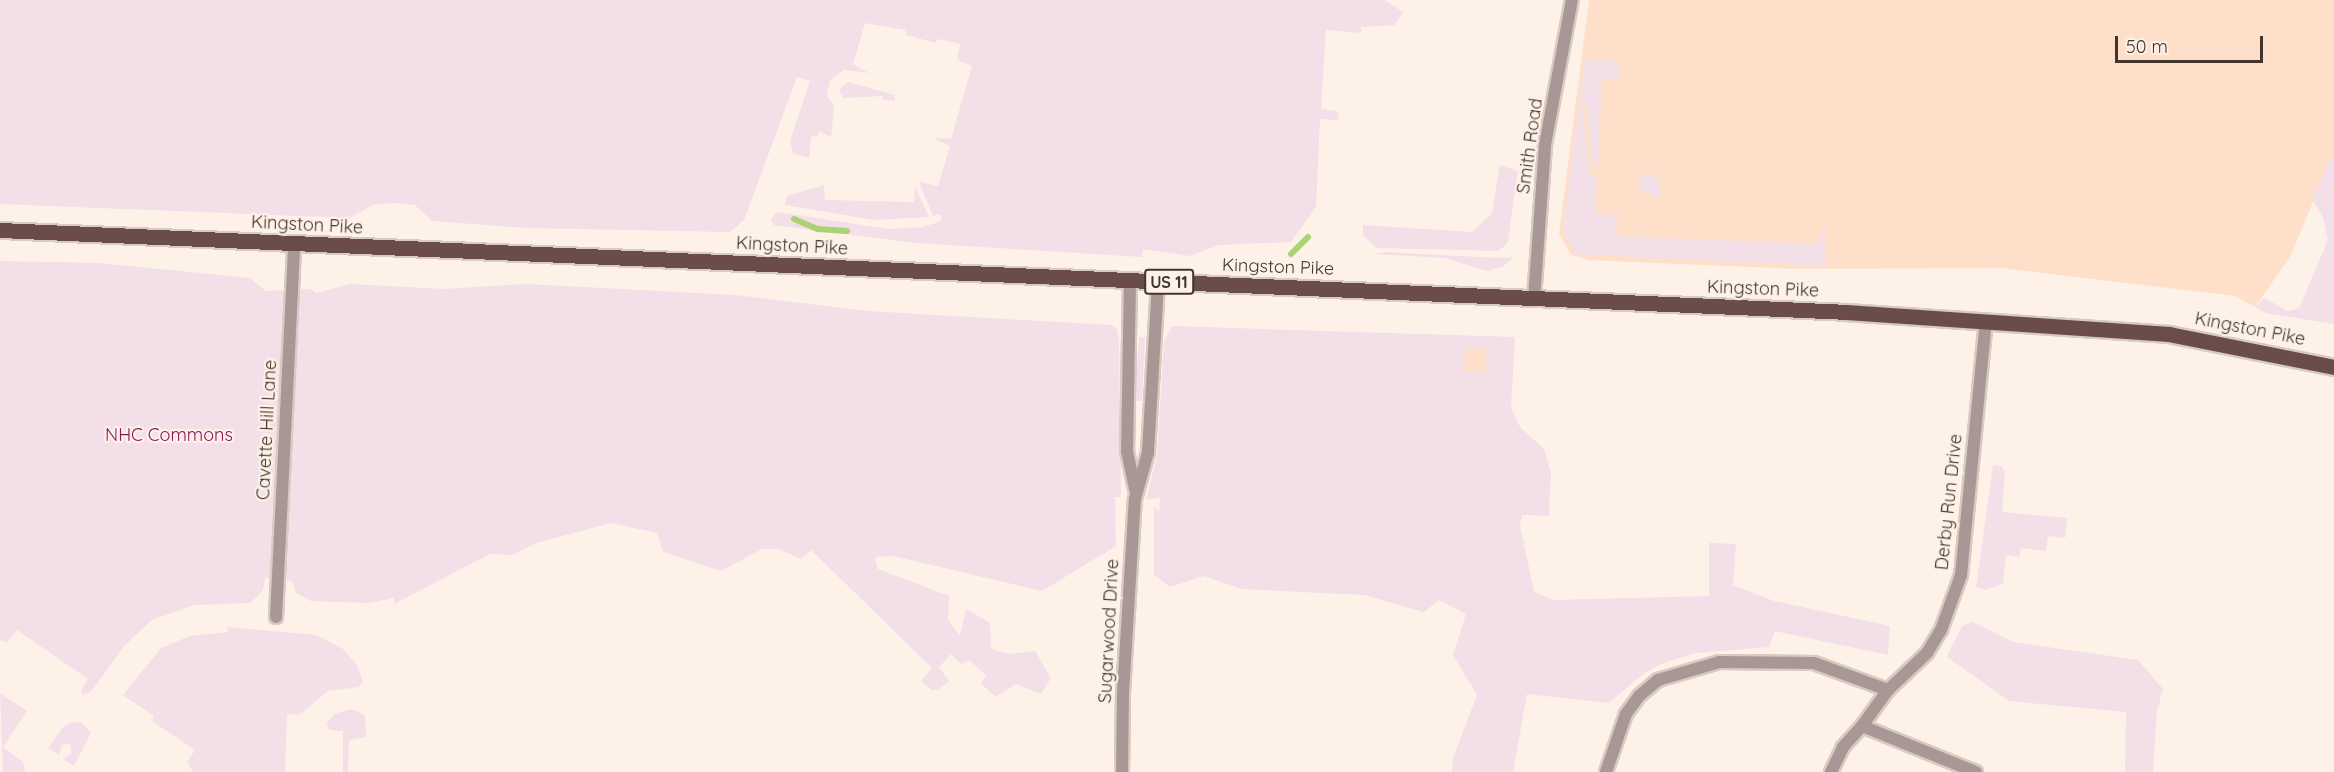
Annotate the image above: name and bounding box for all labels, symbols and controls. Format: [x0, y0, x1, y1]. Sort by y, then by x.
scale bar [2118, 24, 2266, 62]
text: 50 m [2126, 35, 2168, 58]
street label: Smith Road [1513, 97, 1547, 195]
street label: Kingston Pike [250, 211, 364, 239]
street label: Kingston Pike [735, 232, 849, 260]
street label: Kingston Pike [1222, 254, 1334, 280]
road number: US 11 [1144, 269, 1194, 295]
street label: Kingston Pike [1707, 276, 1819, 302]
street label: Kingston Pike [2193, 308, 2307, 350]
street label: Cavette Hill Lane [253, 359, 281, 501]
park label: NHC Commons [105, 424, 233, 446]
street label: Derby Run Drive [1931, 433, 1967, 571]
street label: Sugarwood Drive [1094, 558, 1124, 704]

